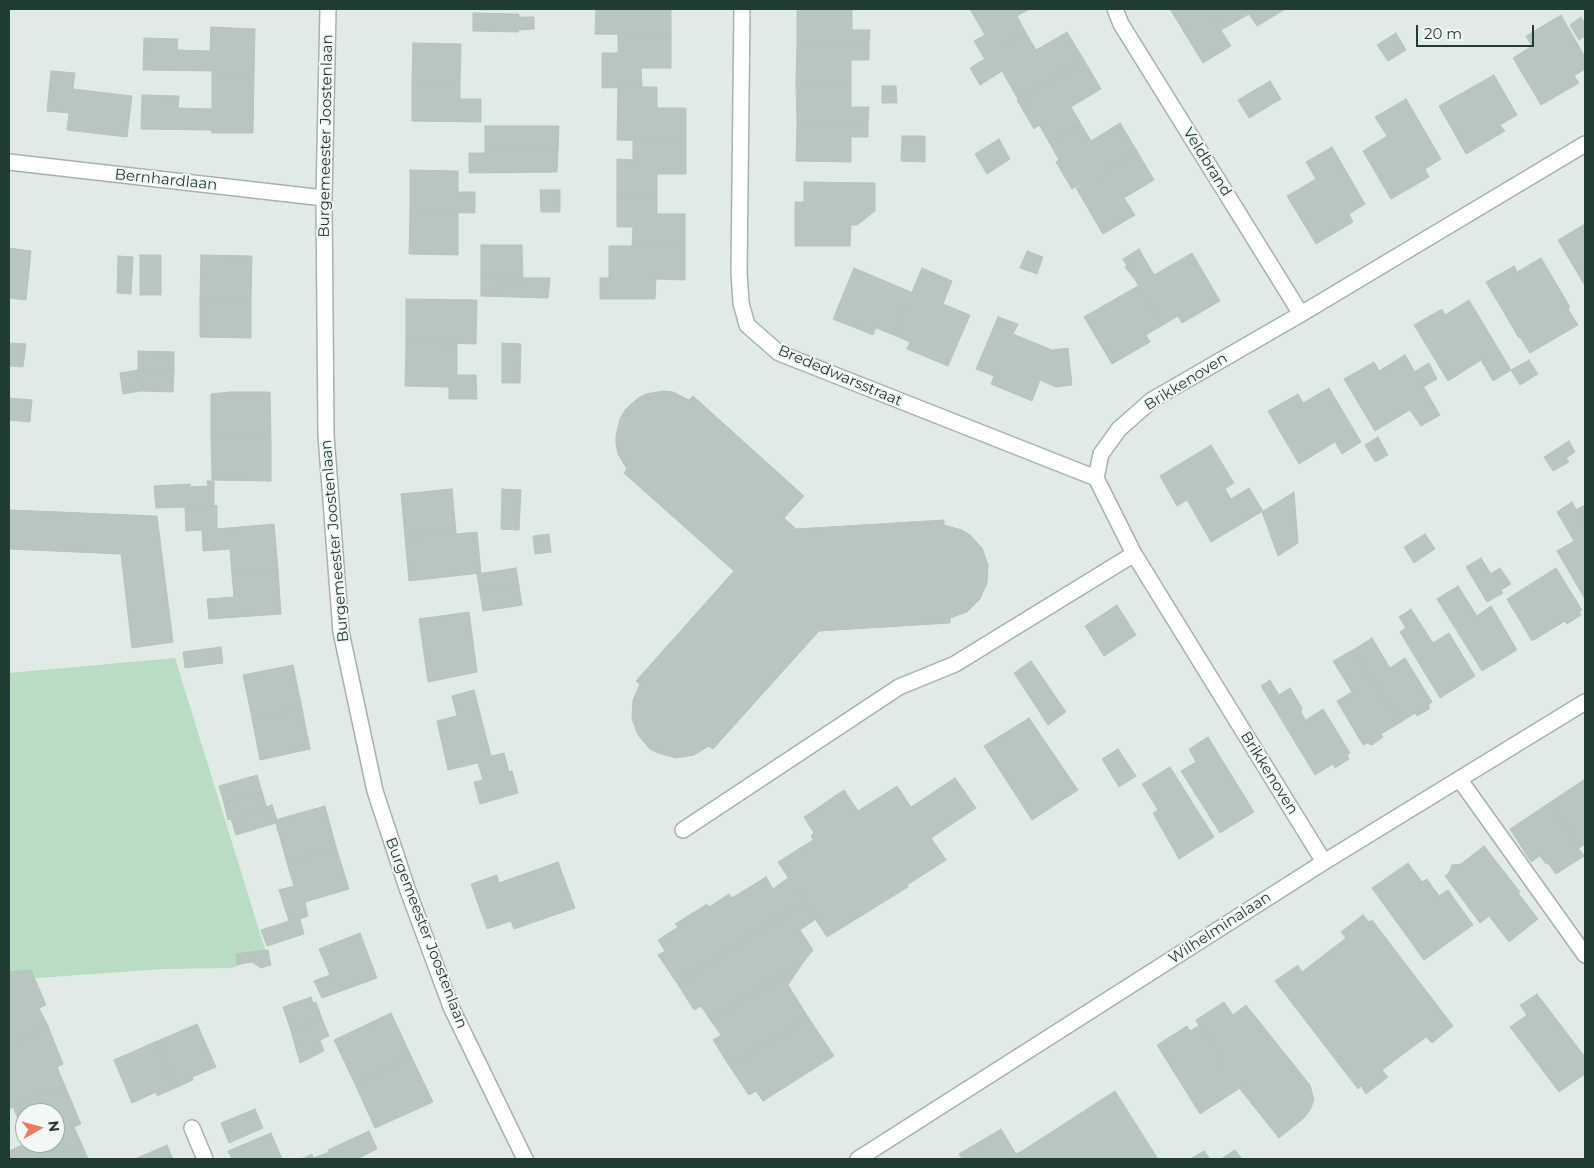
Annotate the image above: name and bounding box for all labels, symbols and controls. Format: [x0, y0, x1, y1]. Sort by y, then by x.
scale bar [1419, 15, 1536, 47]
text: 20 m [1424, 24, 1462, 43]
street label: Burgemeester Joostenlaan [315, 34, 337, 238]
street label: Veldbrand [1179, 124, 1235, 200]
street label: Bernhardlaan [114, 166, 218, 194]
street label: Brededwarsstraat [775, 342, 905, 410]
street label: Brikkenoven [1141, 349, 1231, 415]
street label: Burgemeester Joostenlaan [317, 439, 353, 643]
street label: Brikkenoven [1236, 728, 1302, 818]
street label: Burgemeester Joostenlaan [381, 835, 471, 1031]
street label: Wilhelminalaan [1165, 888, 1275, 968]
north arrow [15, 1103, 65, 1153]
text: N [44, 1120, 64, 1133]

